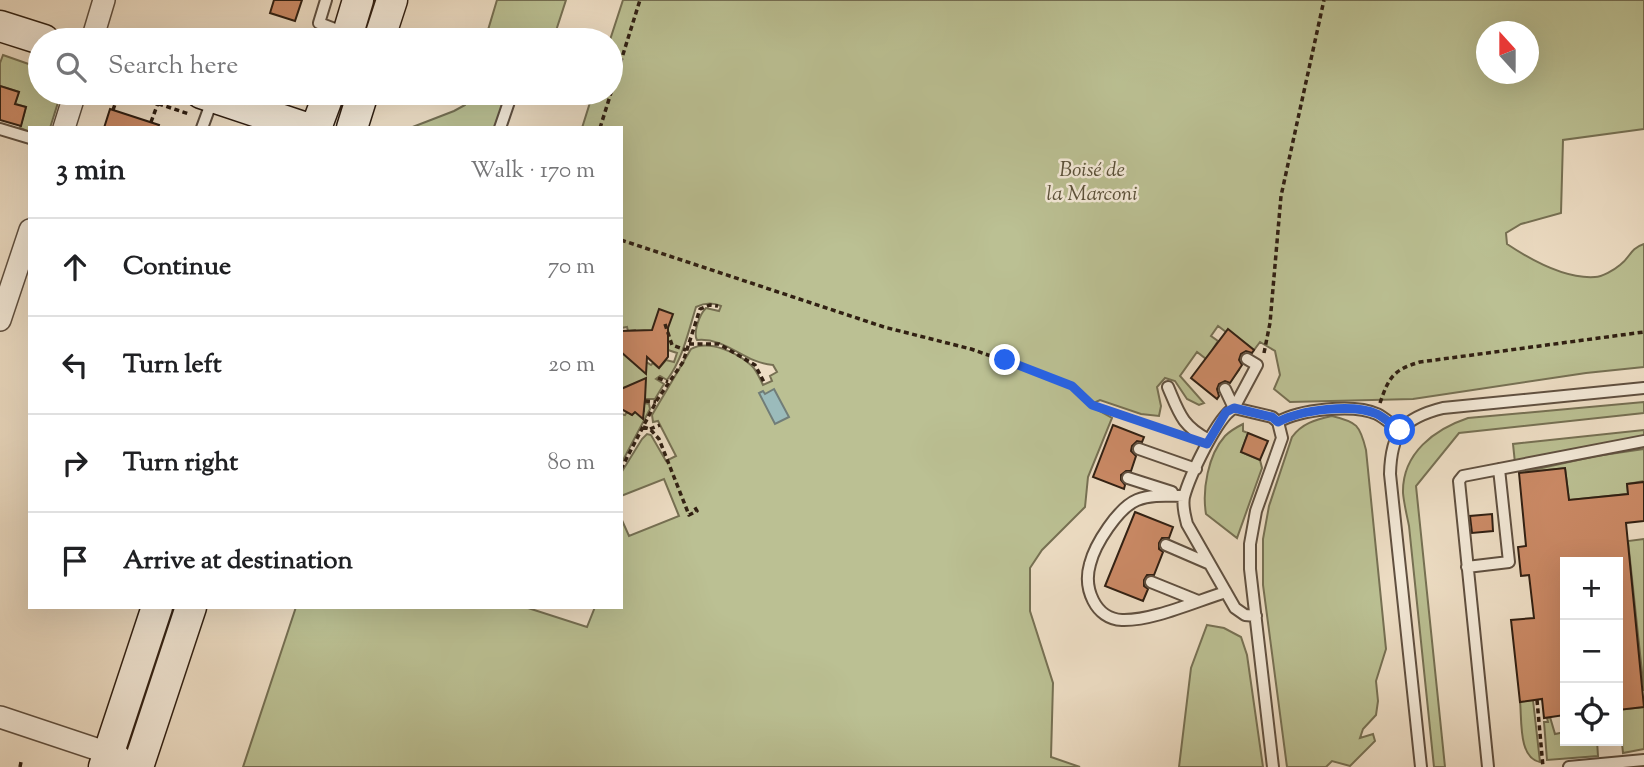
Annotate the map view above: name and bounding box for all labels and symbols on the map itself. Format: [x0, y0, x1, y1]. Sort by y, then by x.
north arrow [1476, 21, 1539, 84]
park label: Boisé de la Marconi [1046, 156, 1138, 210]
route end [989, 344, 1020, 375]
route start [1384, 414, 1415, 445]

